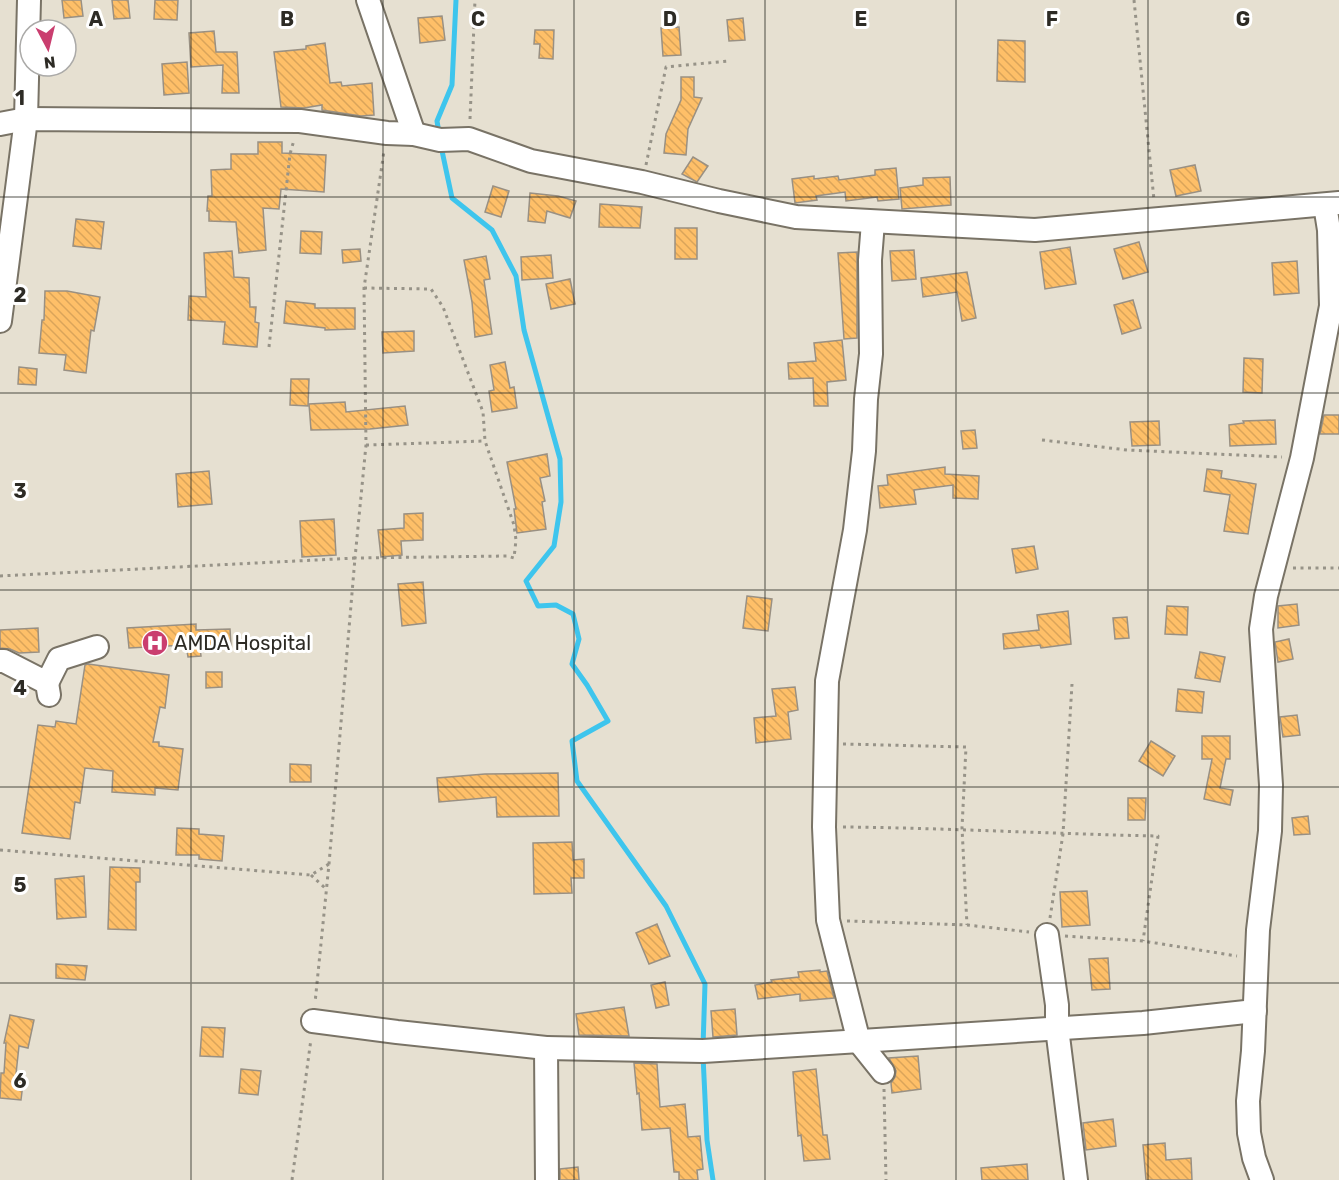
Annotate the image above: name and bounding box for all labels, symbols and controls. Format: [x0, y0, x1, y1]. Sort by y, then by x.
text: A [89, 7, 104, 31]
text: B [280, 7, 294, 31]
text: C [471, 7, 485, 31]
text: D [663, 7, 677, 31]
text: E [855, 7, 867, 31]
text: F [1046, 7, 1058, 31]
text: G [1236, 7, 1250, 31]
north arrow [18, 18, 78, 78]
text: N [43, 52, 57, 73]
text: 1 [15, 86, 25, 110]
text: 2 [14, 283, 27, 307]
text: 3 [13, 479, 27, 503]
hospital icon: AMDA Hospital [140, 628, 170, 658]
place label: AMDA Hospital [174, 631, 311, 655]
text: 4 [13, 676, 27, 700]
text: 5 [14, 873, 27, 897]
text: 6 [13, 1069, 27, 1093]

